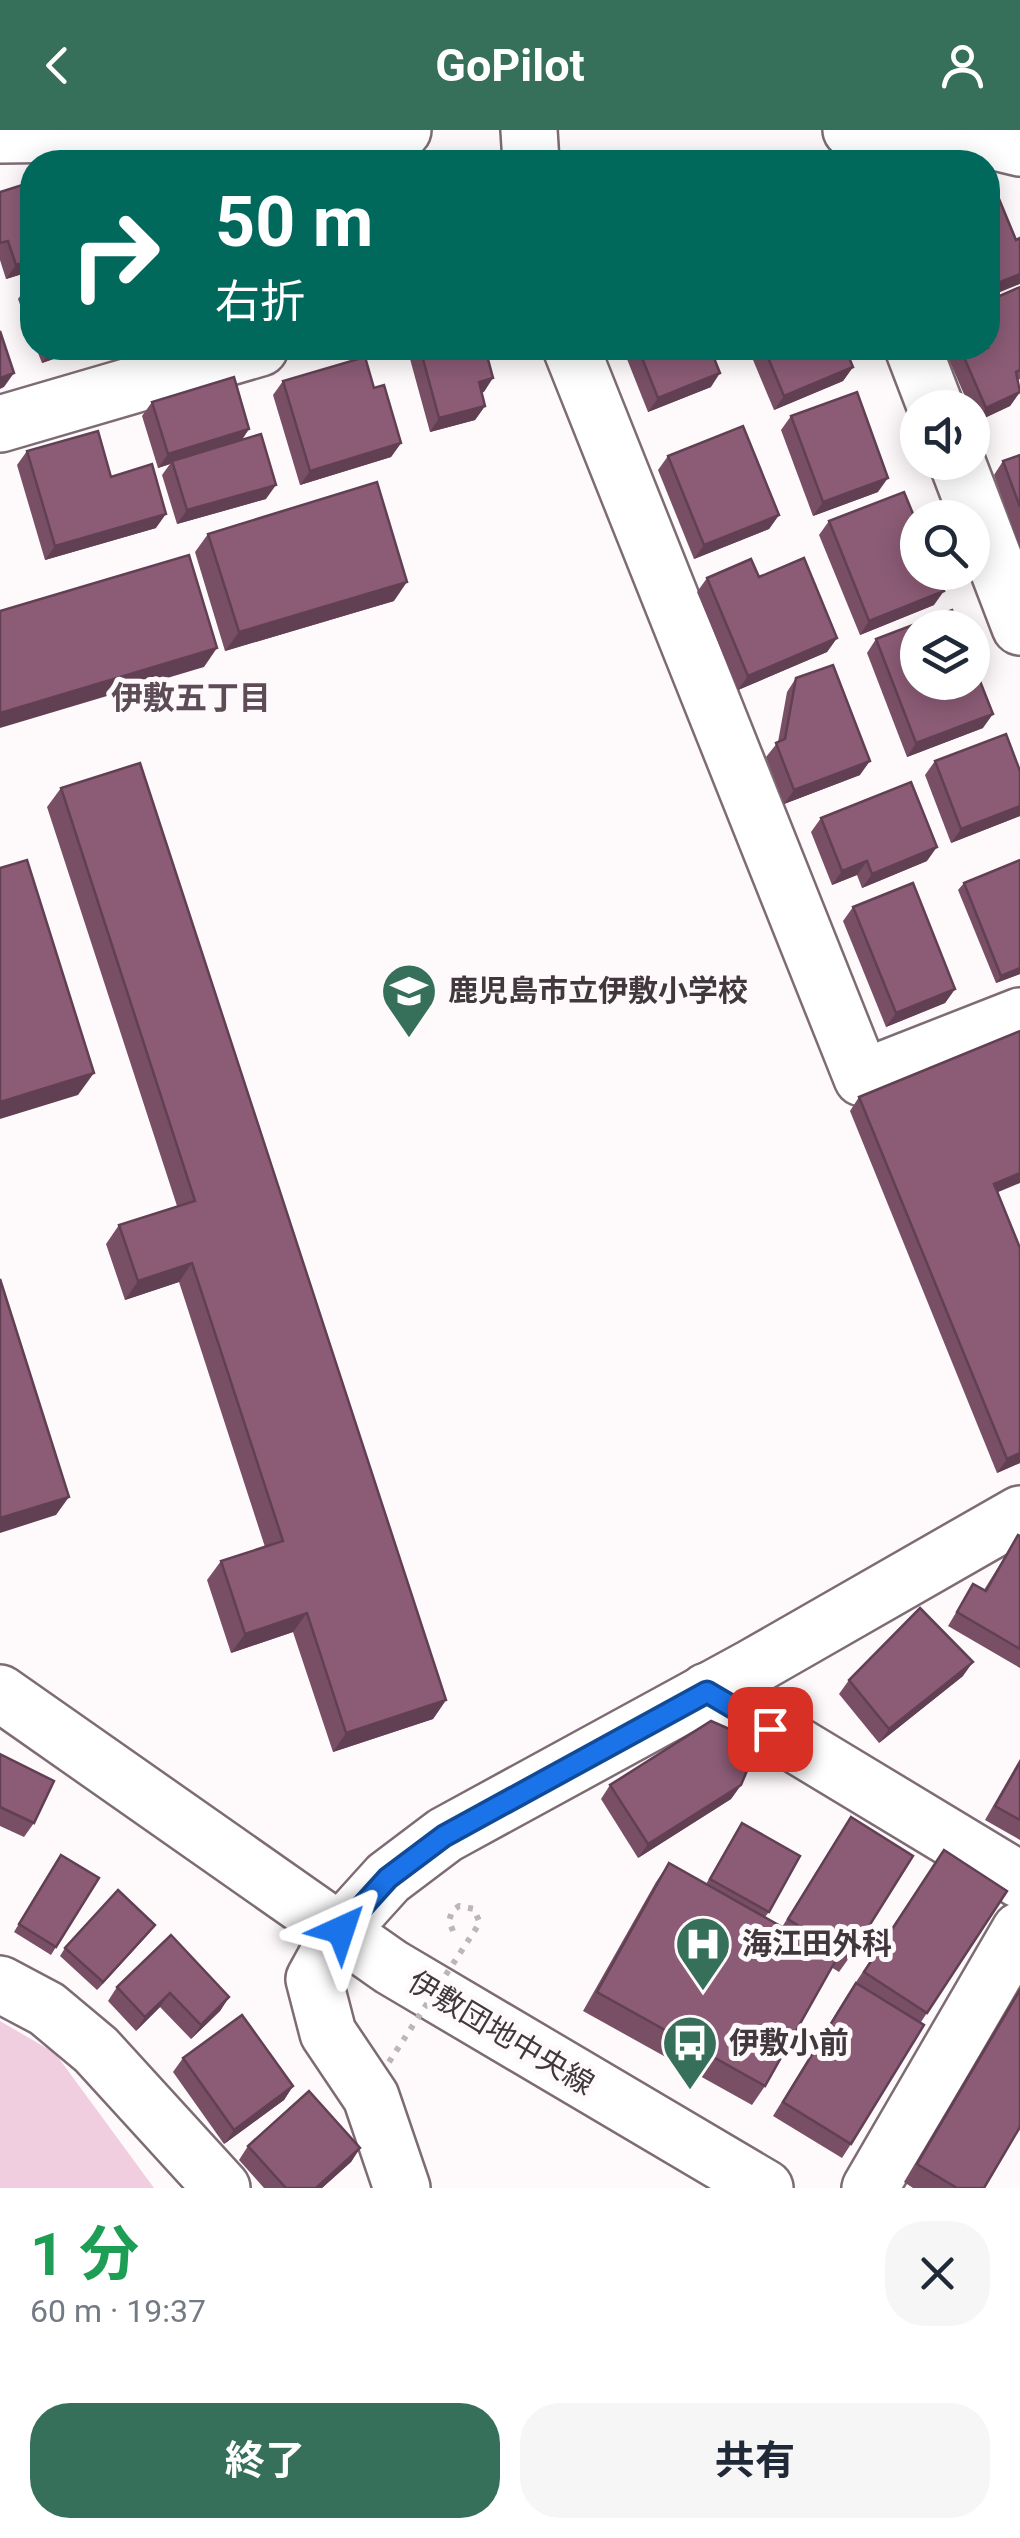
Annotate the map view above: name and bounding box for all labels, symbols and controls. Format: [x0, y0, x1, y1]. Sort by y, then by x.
icon: back [30, 38, 85, 93]
icon: person [935, 38, 990, 93]
text: GoPilot [435, 39, 585, 92]
text: 50 m [215, 181, 373, 263]
icon: right [50, 190, 180, 320]
text: 右折 [215, 275, 305, 328]
map controls [900, 390, 990, 700]
button: sound [900, 390, 990, 480]
button: search [900, 500, 990, 590]
button: layers [900, 610, 990, 700]
district label: 伊敷五丁目 [111, 679, 271, 717]
school or university icon: 鹿児島市立伊敷小学校 [379, 961, 439, 1040]
place label: 鹿児島市立伊敷小学校 [448, 973, 748, 1008]
pin [728, 1687, 813, 1772]
icon: arrive [743, 1702, 798, 1757]
position arrow [289, 1878, 393, 1982]
hospital icon: 海江田外科 [673, 1914, 733, 1993]
place label: 海江田外科 [742, 1926, 892, 1961]
street label: 伊敷団地中央線 [402, 1963, 600, 2102]
bus stop icon: 伊敷小前 [660, 2013, 720, 2092]
place label: 伊敷小前 [729, 2025, 849, 2060]
text: 1 分 [30, 2219, 139, 2290]
button: close [885, 2221, 990, 2326]
text: 60 m · 19:37 [30, 2292, 206, 2330]
button: 終了 [30, 2403, 500, 2518]
button: 共有 [520, 2403, 990, 2518]

